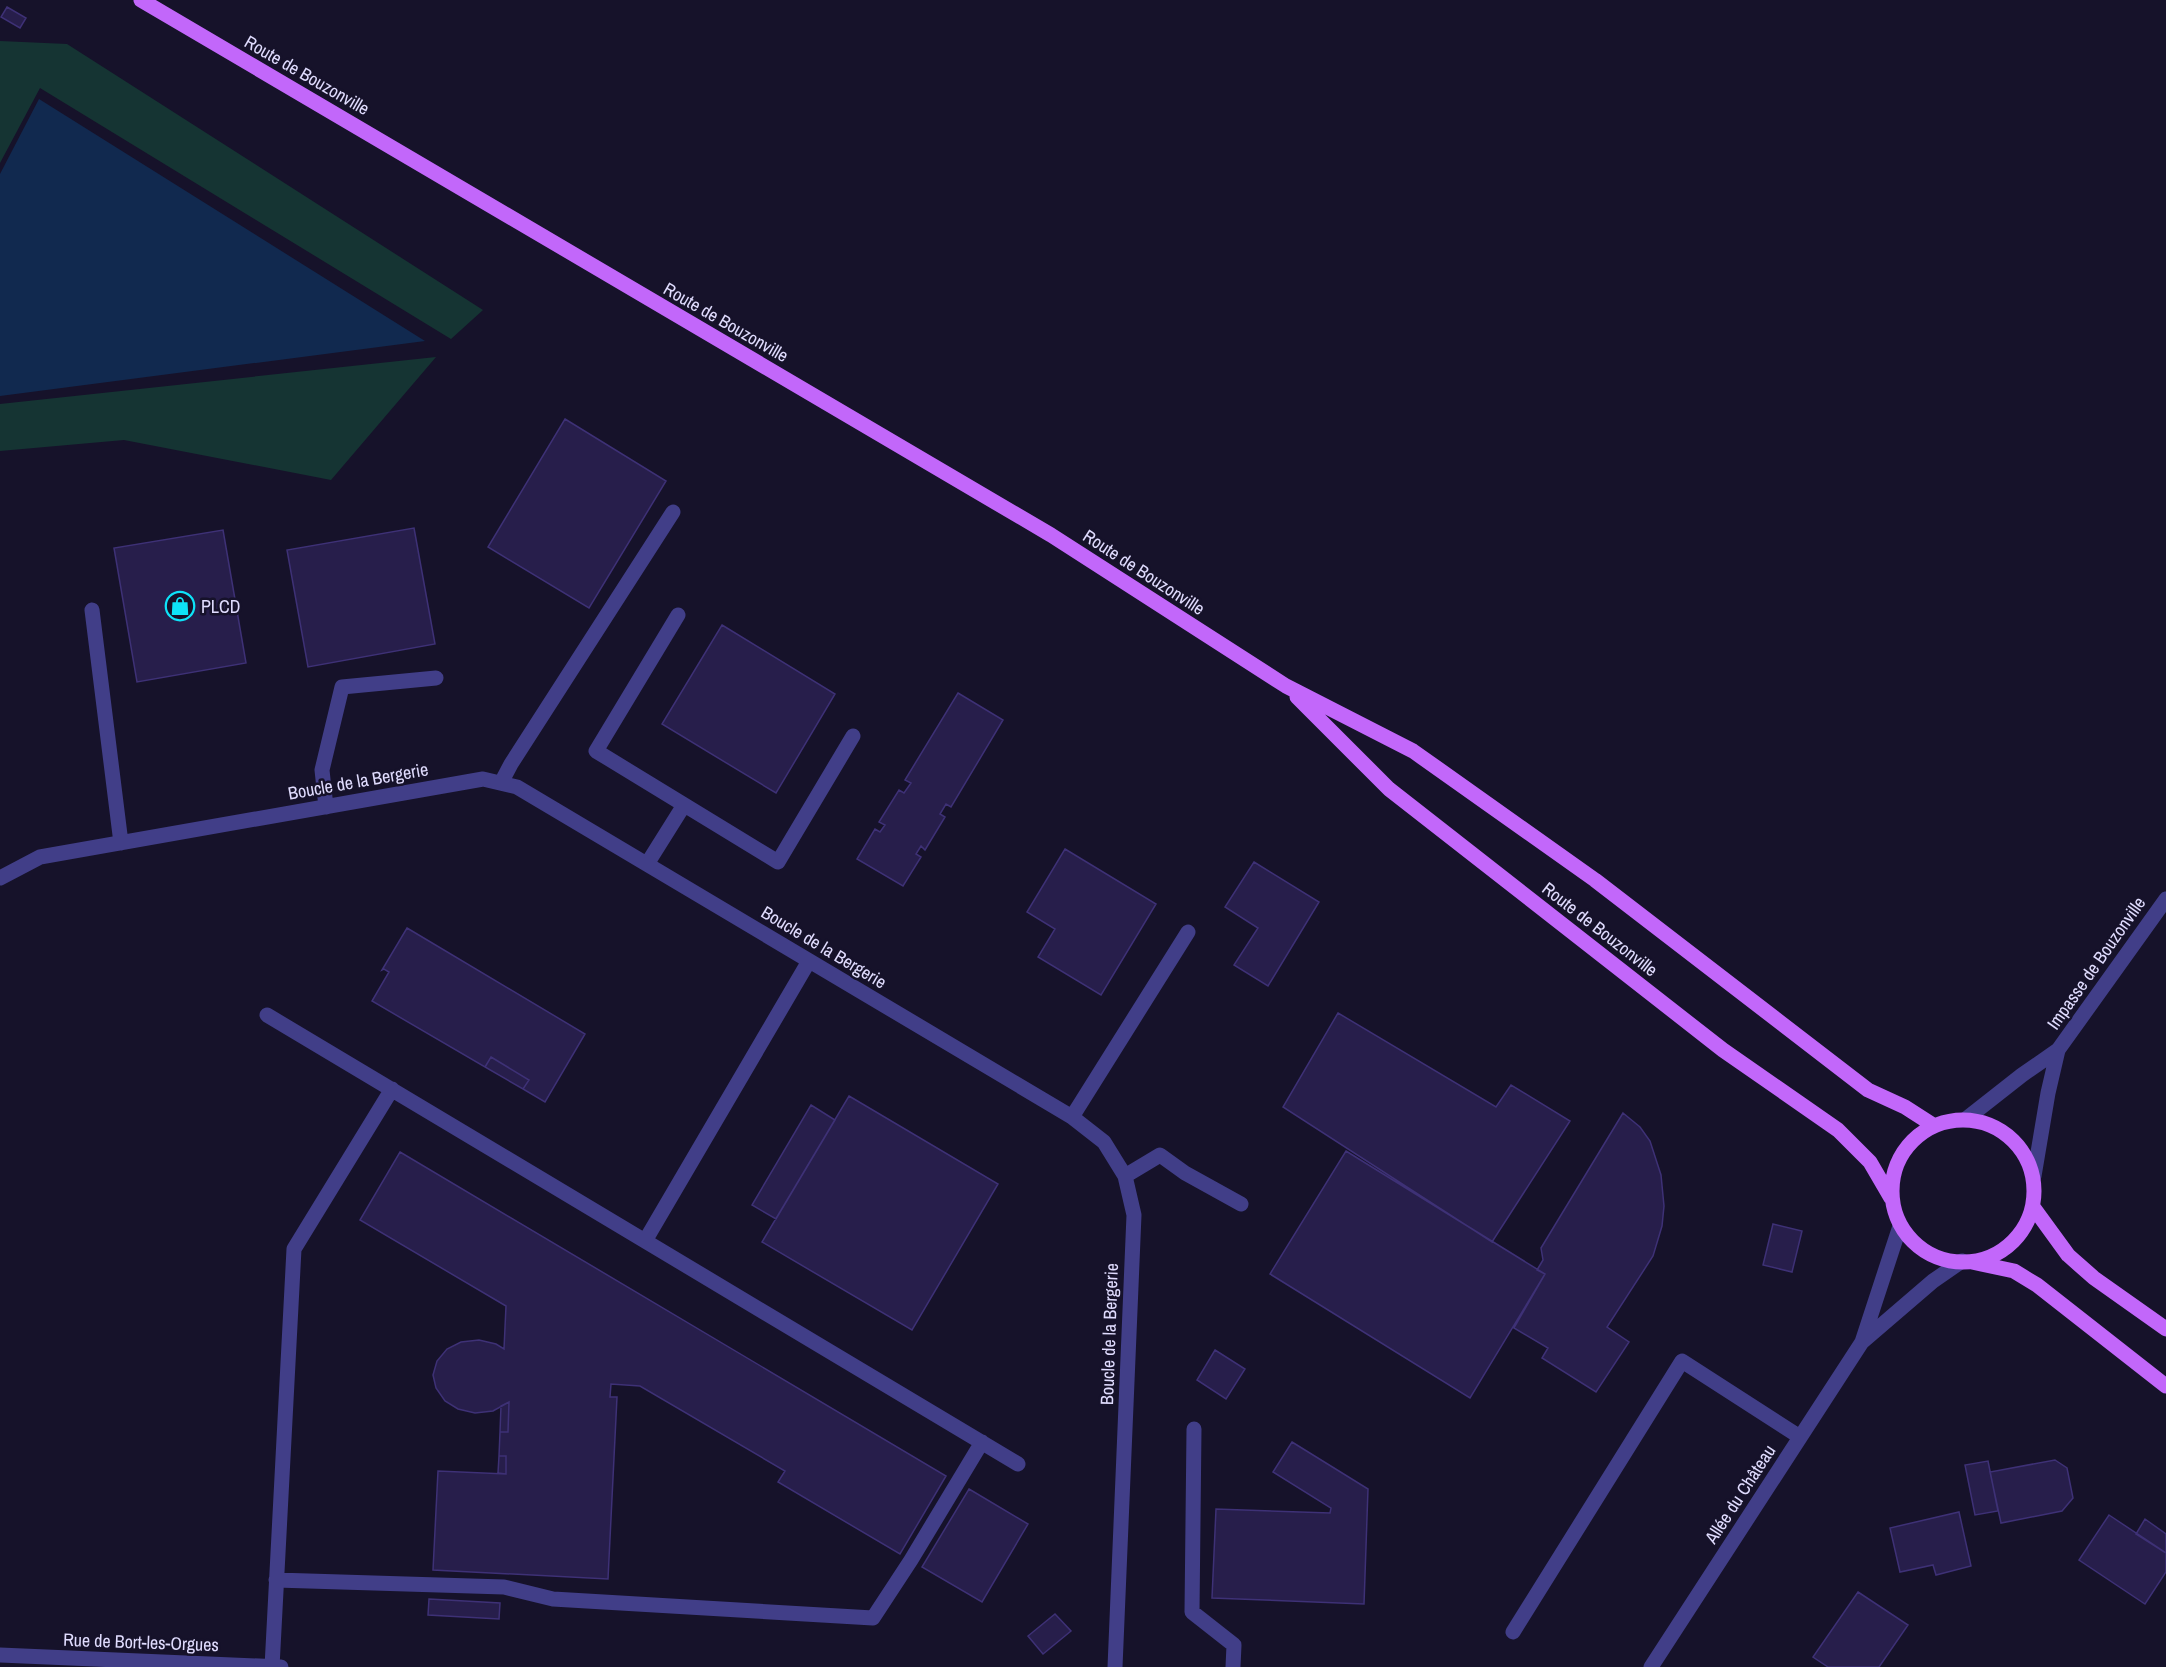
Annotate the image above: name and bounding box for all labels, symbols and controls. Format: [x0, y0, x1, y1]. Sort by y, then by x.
street label: Route de Bouzonville [240, 29, 374, 121]
street label: Route de Bouzonville [659, 276, 793, 368]
street label: Route de Bouzonville [1078, 523, 1210, 621]
shop icon: PLCD [164, 590, 196, 622]
place label: PLCD [201, 594, 240, 619]
street label: Boucle de la Bergerie [286, 756, 430, 806]
street label: Route de Bouzonville [1537, 876, 1663, 982]
street label: Impasse de Bouzonville [2041, 892, 2151, 1034]
street label: Boucle de la Bergerie [757, 900, 891, 994]
street label: Boucle de la Bergerie [1094, 1263, 1124, 1405]
street label: Allée du Château [1698, 1440, 1781, 1549]
street label: Rue de Bort-les-Orgues [63, 1627, 219, 1657]

